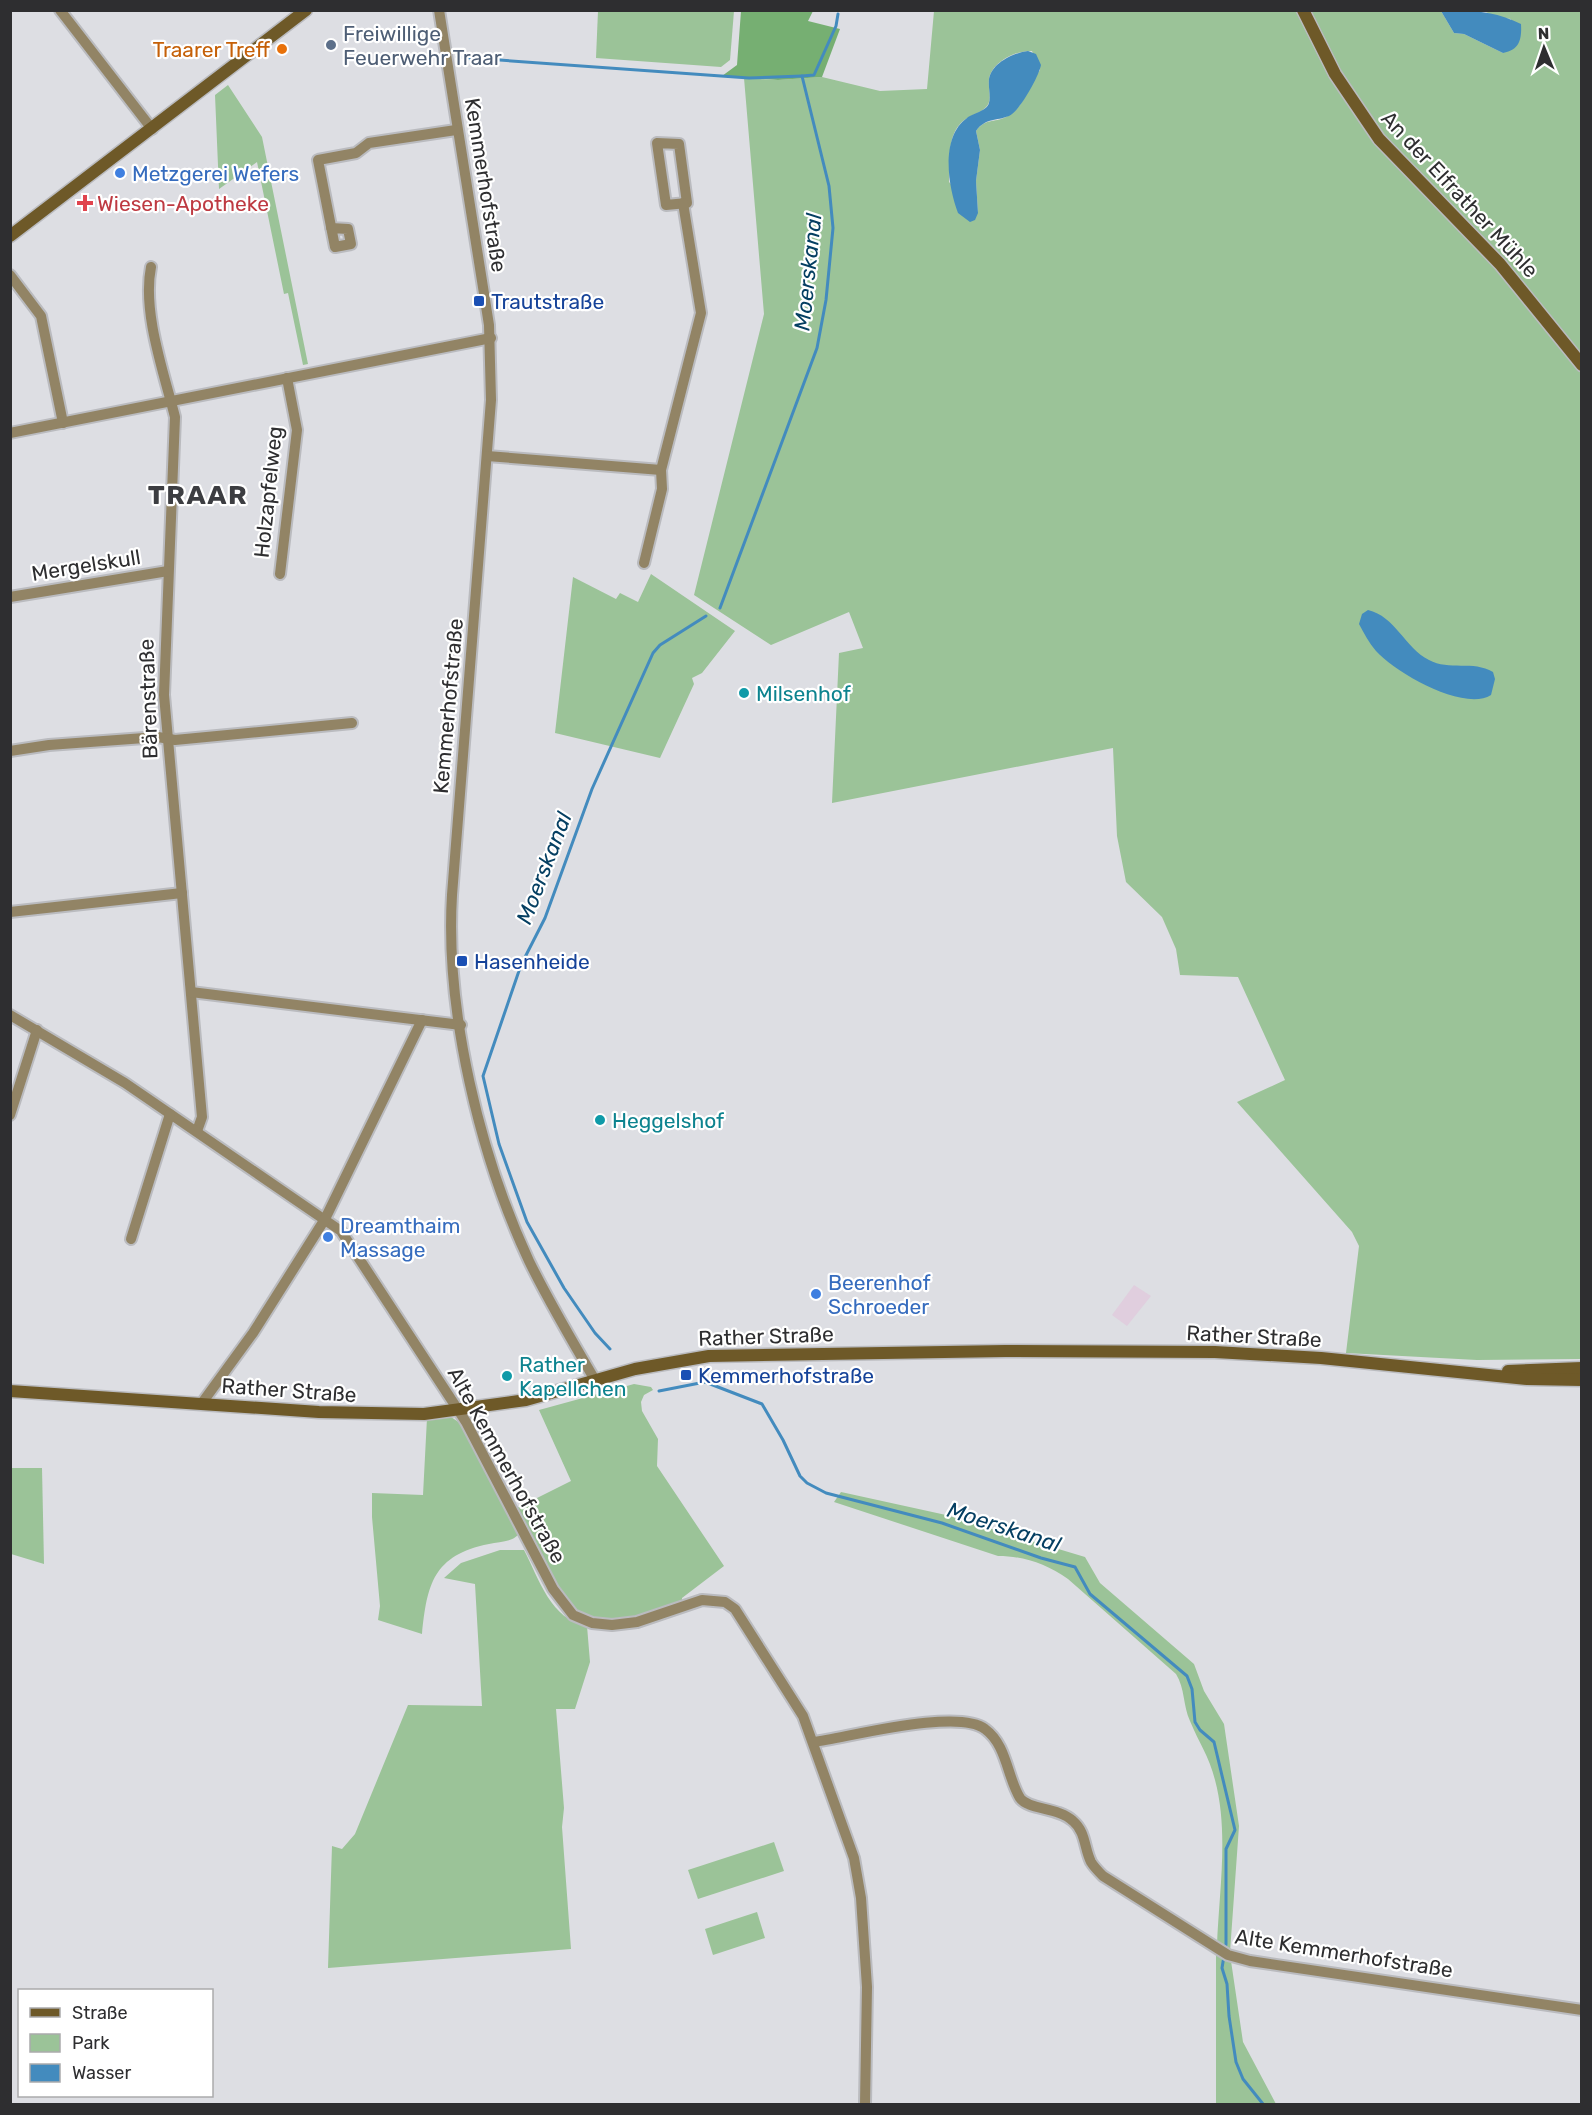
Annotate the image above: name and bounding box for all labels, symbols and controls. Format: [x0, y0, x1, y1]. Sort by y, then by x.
north arrow [1514, 18, 1574, 78]
place label: Freiwillige Feuerwehr Traar [343, 21, 502, 70]
text: N [1537, 24, 1550, 43]
place label: Traarer Treff [153, 37, 270, 62]
marker: Freiwillige Feuerwehr Traar [324, 38, 338, 52]
marker: Traarer Treff [275, 42, 289, 56]
street label: Kemmerhofstraße [460, 96, 512, 274]
street label: An der Elfrather Mühle [1376, 106, 1544, 282]
place label: Metzgerei Wefers [132, 161, 299, 186]
marker: Metzgerei Wefers [113, 166, 127, 180]
place label: Wiesen-Apotheke [97, 191, 269, 216]
marker: Wiesen-Apotheke [78, 196, 92, 210]
water label: Moerskanal [788, 211, 828, 332]
place label: Trautstraße [491, 289, 604, 314]
marker: Trautstraße [472, 294, 486, 308]
street label: Holzapfelweg [249, 425, 287, 559]
district label: TRAAR [148, 479, 248, 511]
street label: Mergelskull [30, 544, 142, 586]
street label: Kemmerhofstraße [428, 617, 468, 795]
street label: Bärenstraße [133, 638, 163, 760]
place label: Milsenhof [756, 681, 851, 706]
marker: Milsenhof [737, 686, 751, 700]
water label: Moerskanal [510, 808, 578, 928]
place label: Hasenheide [474, 949, 590, 974]
marker: Hasenheide [455, 954, 469, 968]
place label: Heggelshof [612, 1108, 724, 1133]
marker: Heggelshof [593, 1113, 607, 1127]
place label: Dreamthaim Massage [340, 1213, 460, 1262]
marker: Dreamthaim Massage [321, 1230, 335, 1244]
place label: Beerenhof Schroeder [828, 1270, 931, 1319]
marker: Beerenhof Schroeder [809, 1287, 823, 1301]
street label: Rather Straße [1186, 1320, 1322, 1352]
street label: Rather Straße [698, 1321, 834, 1351]
place label: Rather Kapellchen [519, 1352, 626, 1401]
street label: Alte Kemmerhofstraße [443, 1363, 571, 1567]
place label: Kemmerhofstraße [698, 1363, 874, 1388]
marker: Kemmerhofstraße [679, 1368, 693, 1382]
marker: Rather Kapellchen [500, 1369, 514, 1383]
street label: Rather Straße [221, 1373, 357, 1407]
water label: Moerskanal [944, 1496, 1065, 1558]
street label: Alte Kemmerhofstraße [1233, 1923, 1455, 1983]
legend [18, 1989, 213, 2097]
text: Straße [72, 2002, 128, 2024]
text: Park [72, 2032, 110, 2054]
text: Wasser [72, 2062, 131, 2084]

